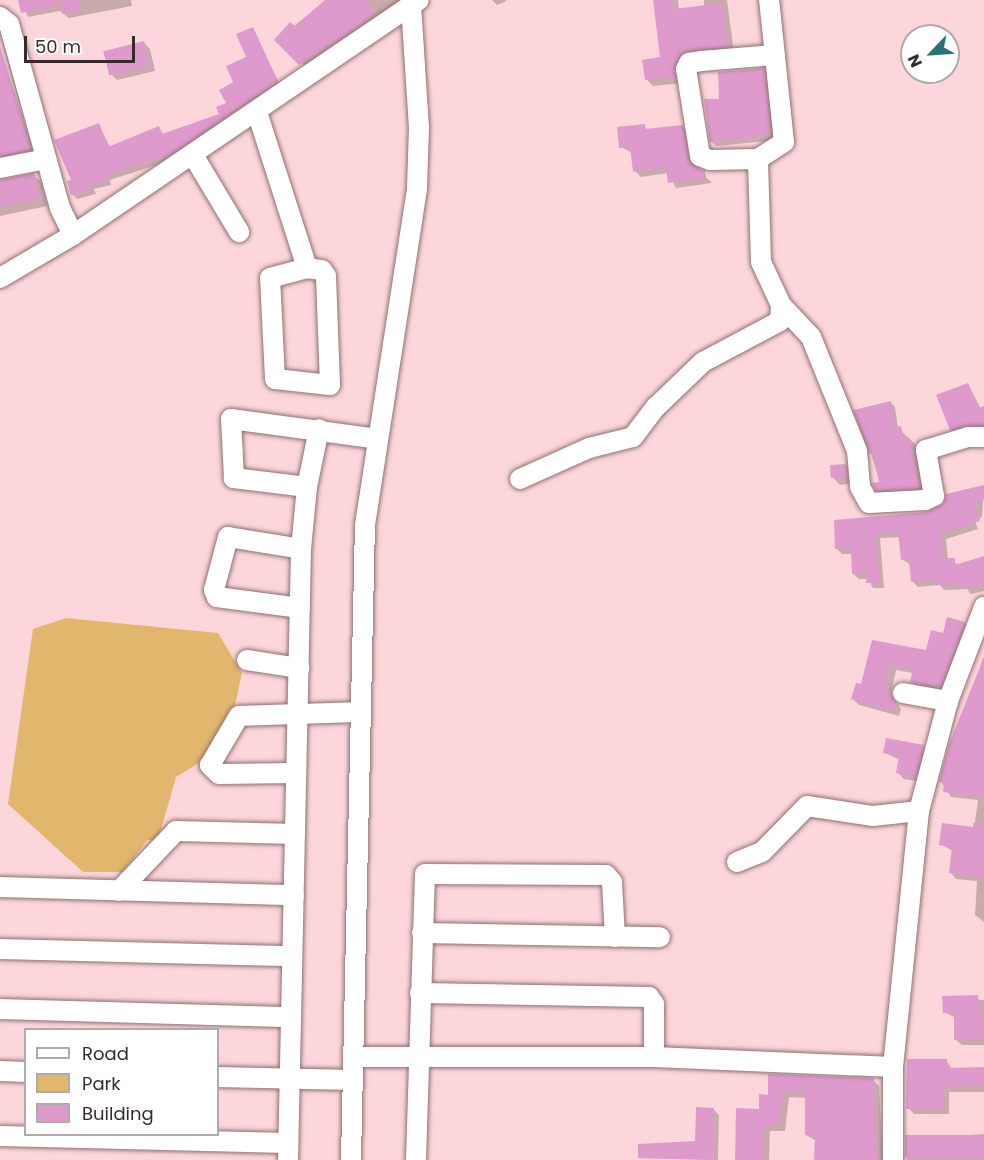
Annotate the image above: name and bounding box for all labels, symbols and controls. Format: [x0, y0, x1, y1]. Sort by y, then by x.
scale bar [27, 24, 138, 62]
north arrow [900, 24, 960, 84]
text: 50 m [35, 34, 81, 59]
text: N [902, 51, 928, 71]
legend [24, 1028, 219, 1136]
text: Road [82, 1041, 129, 1066]
text: Park [82, 1071, 121, 1096]
text: Building [82, 1101, 154, 1126]

